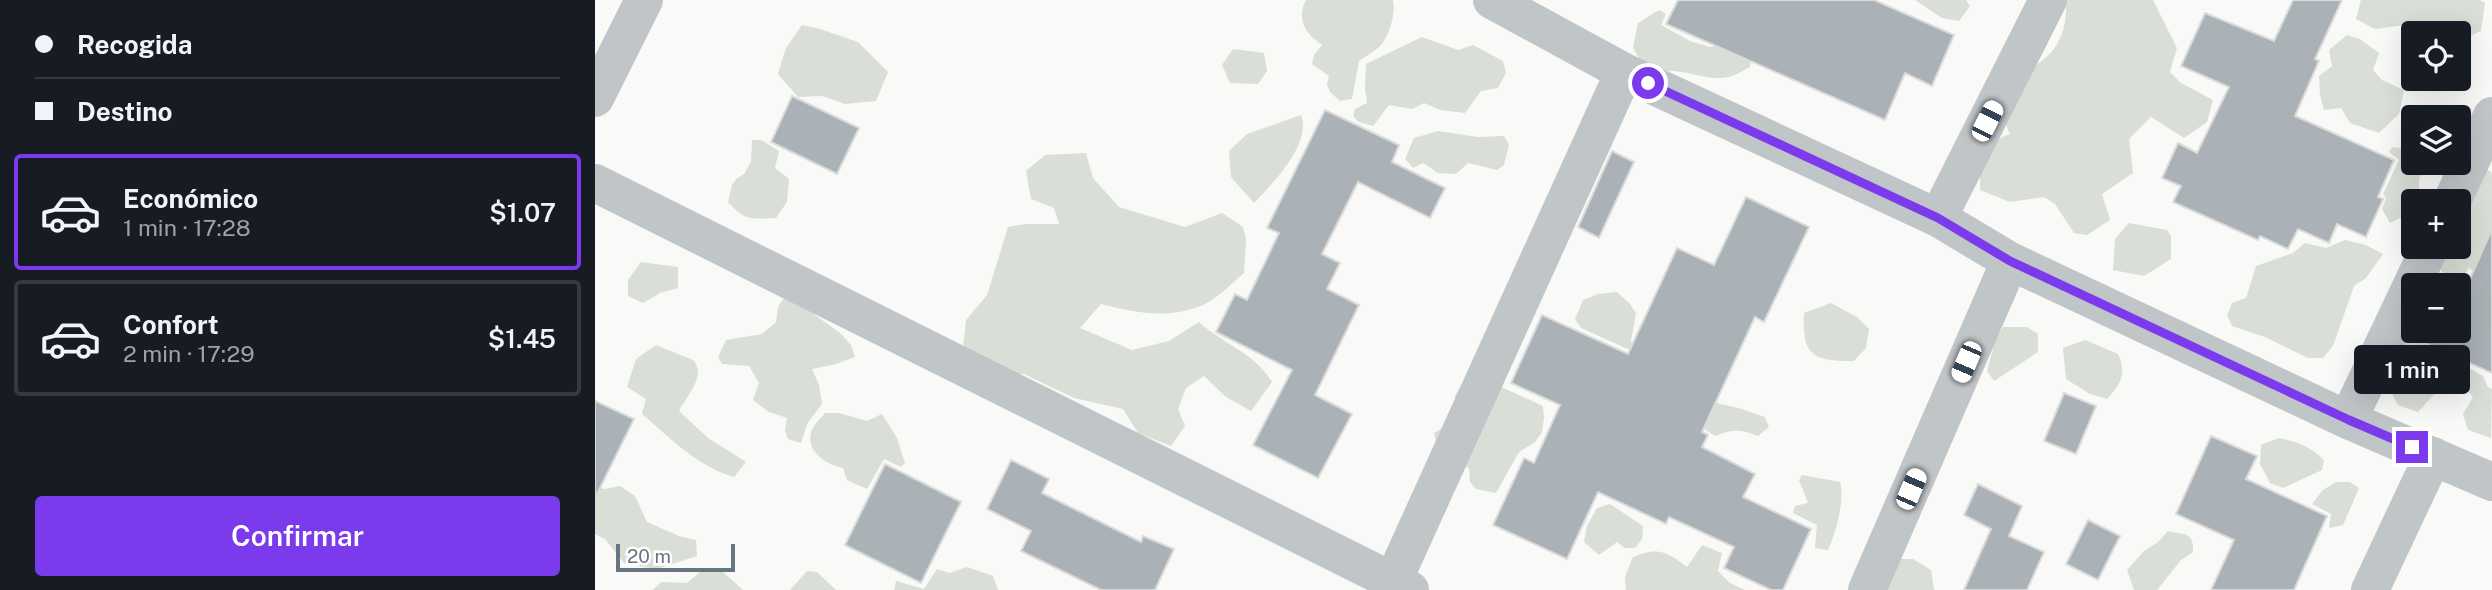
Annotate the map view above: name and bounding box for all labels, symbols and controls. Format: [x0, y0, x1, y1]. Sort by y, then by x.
map controls [2401, 21, 2471, 343]
button: locate [2401, 21, 2471, 91]
text: Recogida [77, 29, 192, 60]
route start [1632, 67, 1664, 99]
text: Destino [77, 96, 173, 127]
car [1969, 98, 2006, 144]
button: layers [2401, 105, 2471, 175]
icon: car [39, 181, 102, 244]
text: Económico [123, 183, 258, 214]
button: + [2401, 189, 2471, 259]
text: $1.07 [489, 197, 556, 228]
text: 1 min · 17:28 [123, 214, 251, 241]
button: − [2401, 273, 2471, 343]
icon: car [39, 307, 102, 370]
text: Confort [123, 309, 219, 340]
text: $1.45 [488, 323, 556, 354]
car [1949, 339, 1984, 385]
text: 2 min · 17:29 [123, 340, 255, 367]
callout: 1 min [2354, 346, 2470, 394]
text: 1 min [2385, 356, 2439, 383]
route end [2396, 431, 2428, 463]
car [1894, 466, 1929, 512]
button: Confirmar [35, 496, 560, 576]
scale bar [616, 541, 735, 573]
text: 20 m [627, 545, 671, 567]

